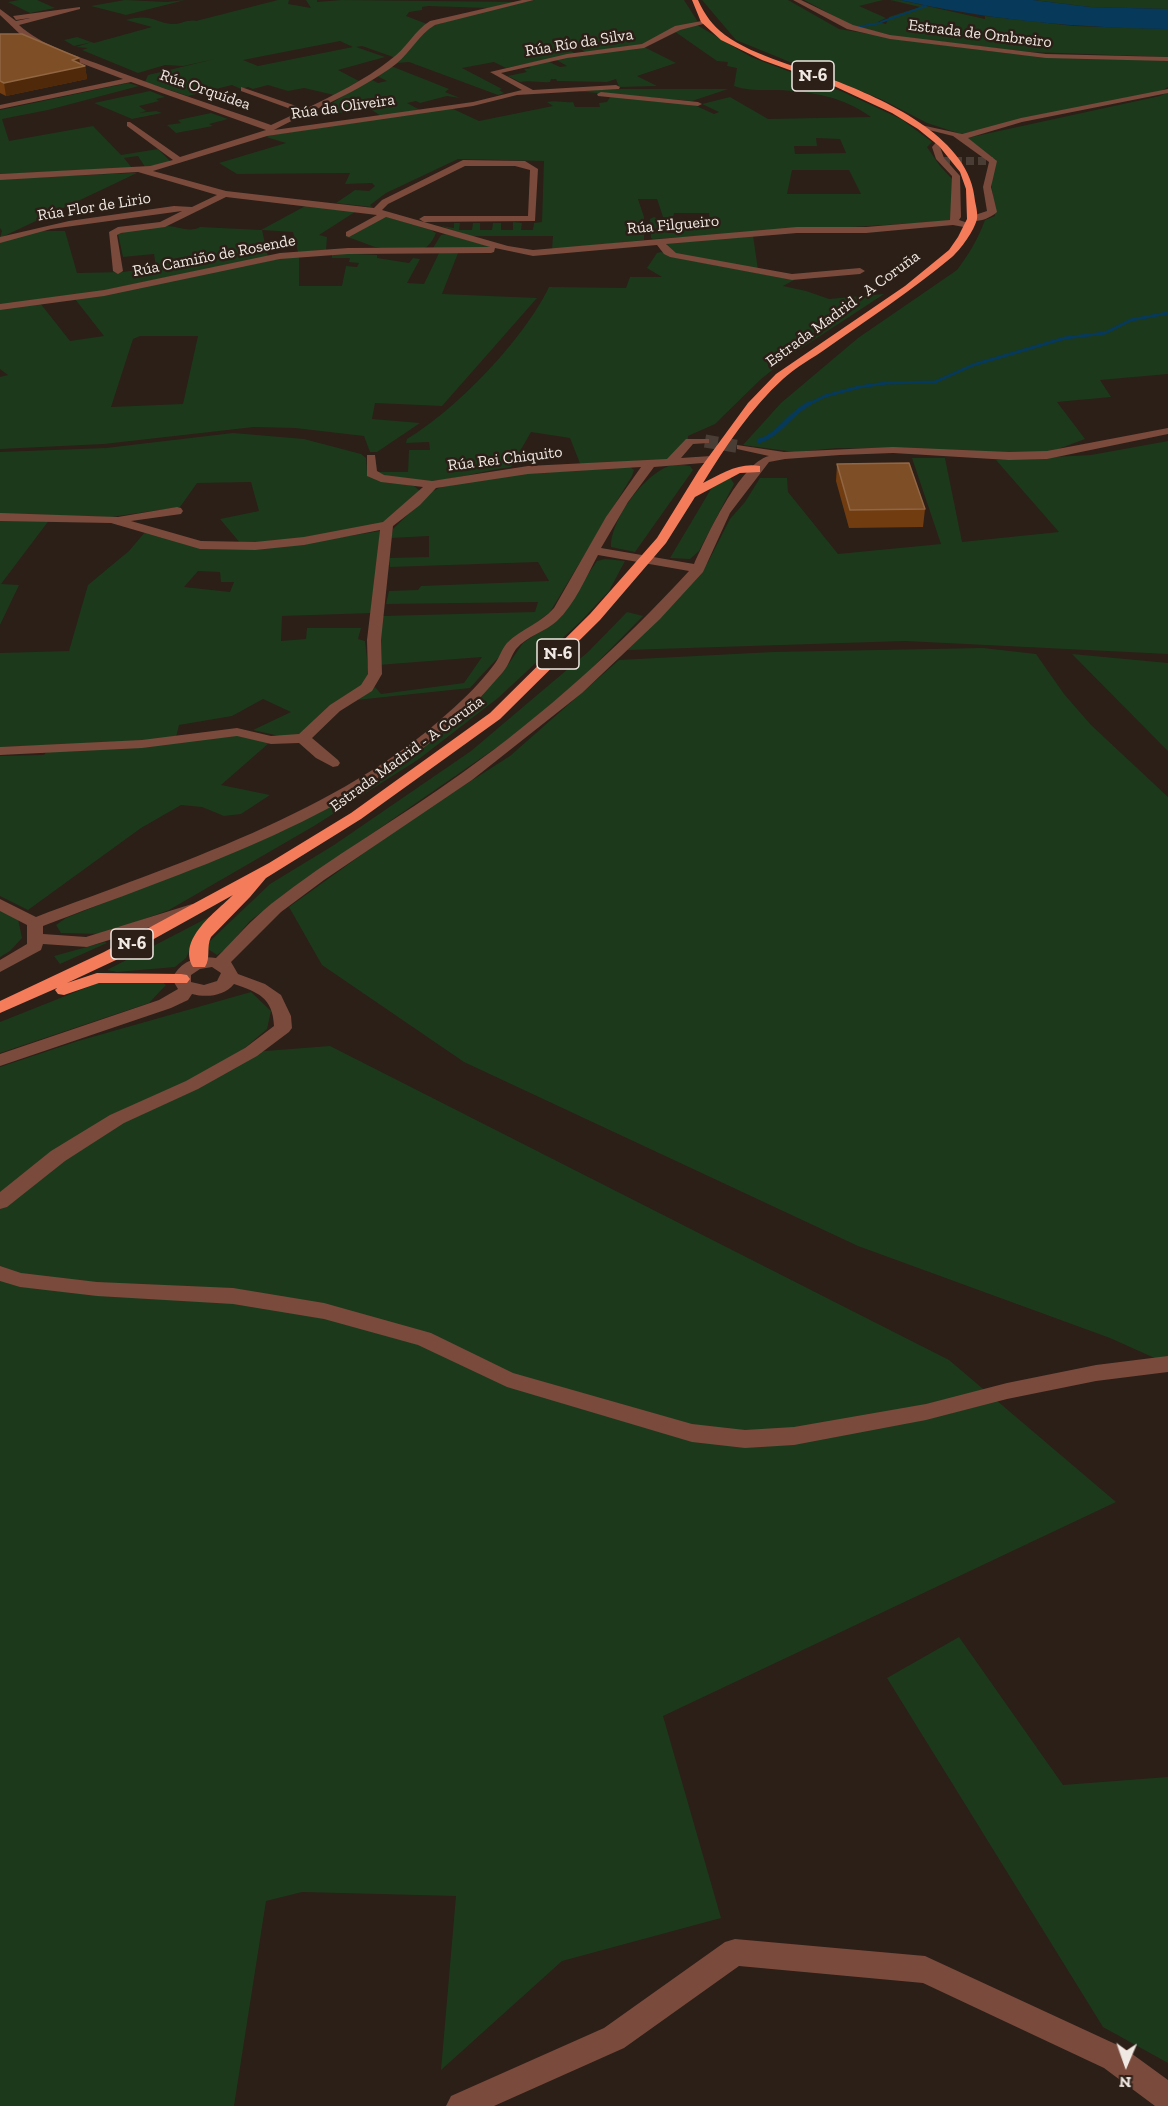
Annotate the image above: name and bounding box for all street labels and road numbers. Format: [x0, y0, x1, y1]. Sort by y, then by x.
street label: Estrada de Ombreiro [907, 16, 1053, 52]
street label: Rúa Río da Silva [523, 25, 635, 61]
road number: N-6 [792, 61, 834, 91]
street label: Rúa Orquídea [157, 66, 253, 114]
street label: Rúa da Oliveira [290, 90, 396, 124]
street label: Rúa Flor de Lirio [36, 189, 152, 225]
street label: Rúa Filgueiro [626, 211, 720, 239]
street label: Rúa Camiño de Rosende [131, 231, 297, 281]
street label: Estrada Madrid - A Coruña [762, 247, 924, 371]
street label: Rúa Rei Chiquito [447, 442, 563, 476]
road number: N-6 [537, 639, 579, 669]
street label: Estrada Madrid - A Coruña [326, 692, 488, 816]
road number: N-6 [111, 929, 153, 959]

